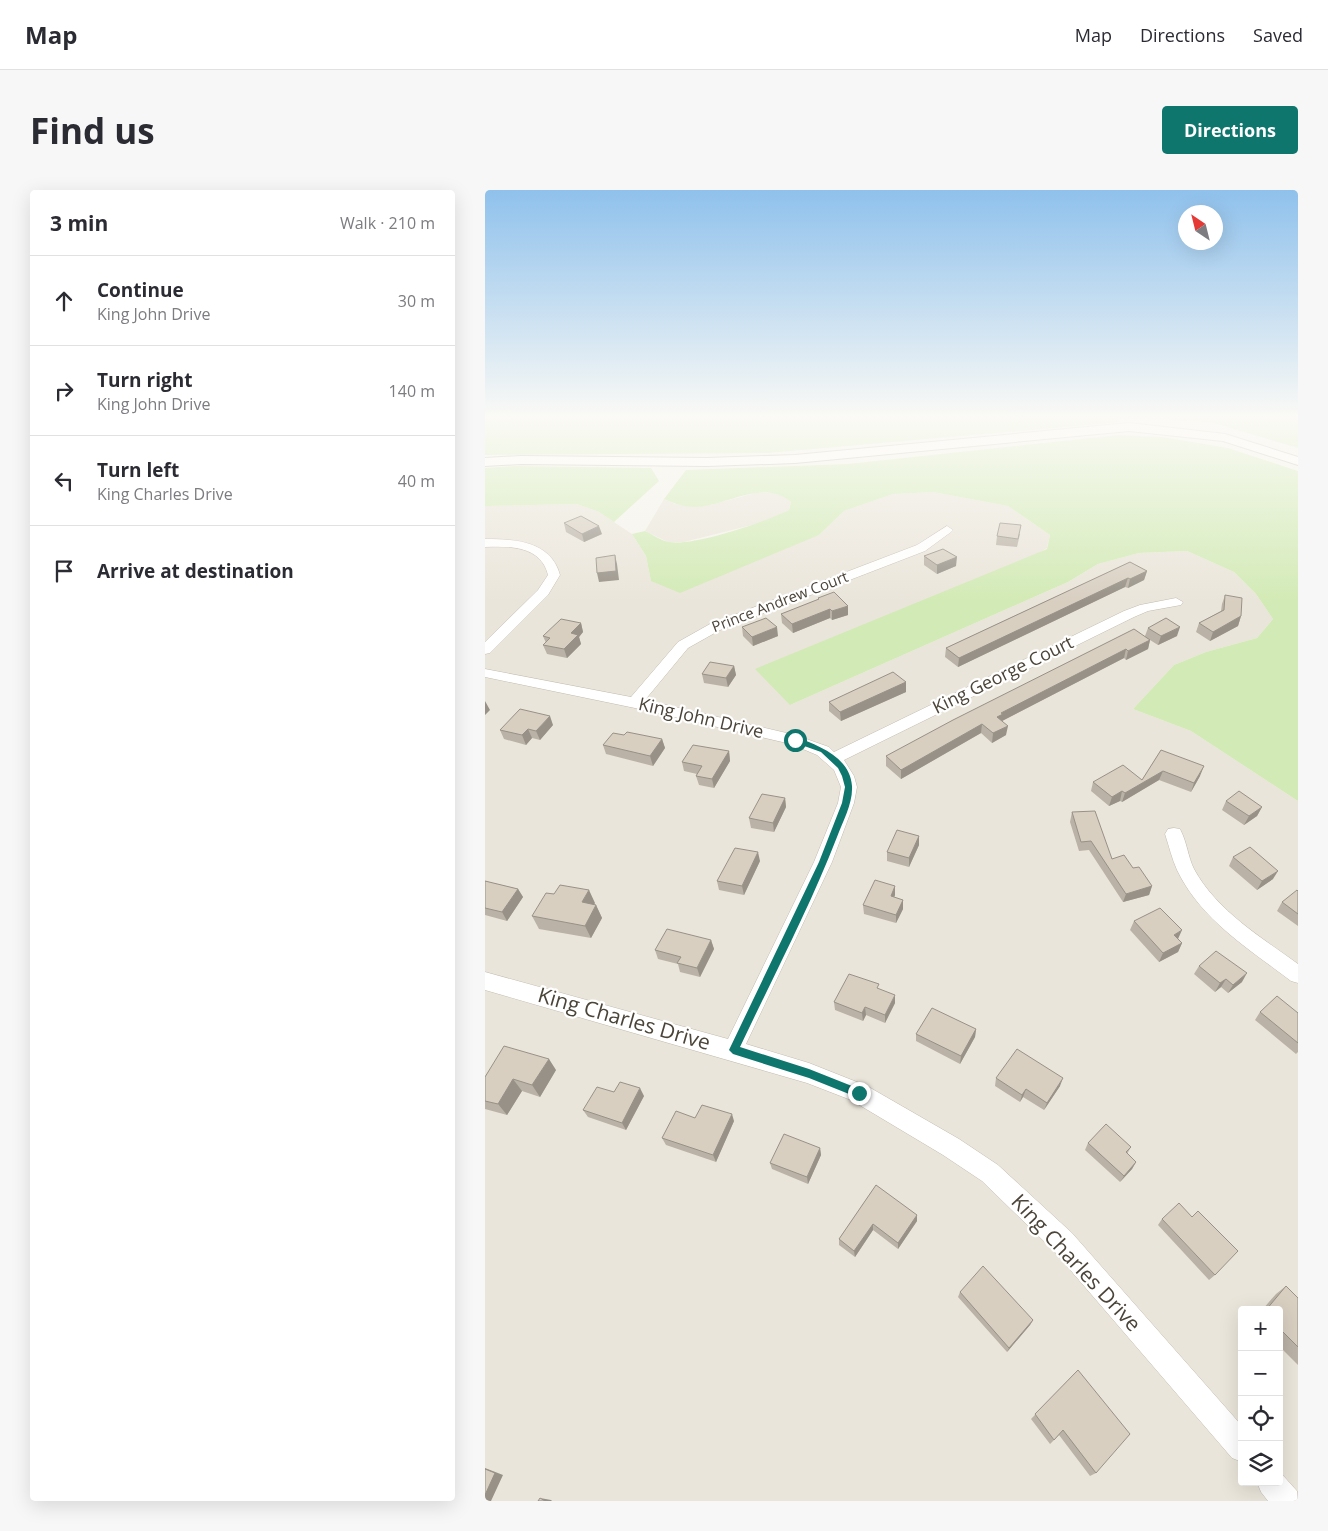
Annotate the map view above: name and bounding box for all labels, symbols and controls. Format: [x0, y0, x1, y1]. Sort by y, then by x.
text: Map [25, 18, 77, 51]
text: Map [1075, 23, 1112, 47]
text: Directions [1140, 23, 1225, 47]
text: Saved [1253, 23, 1303, 47]
button: Directions [1162, 106, 1298, 154]
text: Find us [30, 107, 155, 154]
north arrow [1178, 205, 1223, 250]
text: 3 min [50, 209, 108, 237]
text: Walk · 210 m [340, 212, 435, 234]
text: Continue [97, 277, 184, 303]
icon: ahead [50, 287, 78, 315]
text: 30 m [398, 290, 435, 312]
text: King John Drive [97, 303, 210, 325]
text: Turn right [97, 367, 192, 393]
icon: right [50, 377, 78, 405]
text: 140 m [389, 380, 435, 402]
text: King John Drive [97, 393, 210, 415]
text: Turn left [97, 457, 179, 483]
icon: left [50, 467, 78, 495]
text: 40 m [398, 470, 435, 492]
text: King Charles Drive [97, 483, 233, 505]
icon: arrive [50, 557, 78, 585]
text: Arrive at destination [97, 558, 294, 584]
street label: Prince Andrew Court [708, 566, 851, 636]
street label: King George Court [928, 630, 1077, 719]
street label: King John Drive [636, 691, 766, 743]
route start [784, 729, 807, 752]
street label: King Charles Drive [535, 980, 714, 1056]
route end [848, 1082, 871, 1105]
street label: King Charles Drive [1006, 1188, 1148, 1337]
map controls [1238, 1306, 1283, 1486]
button: + [1238, 1306, 1283, 1351]
button: − [1238, 1351, 1283, 1396]
button: locate [1238, 1396, 1283, 1441]
button: layers [1238, 1441, 1283, 1486]

